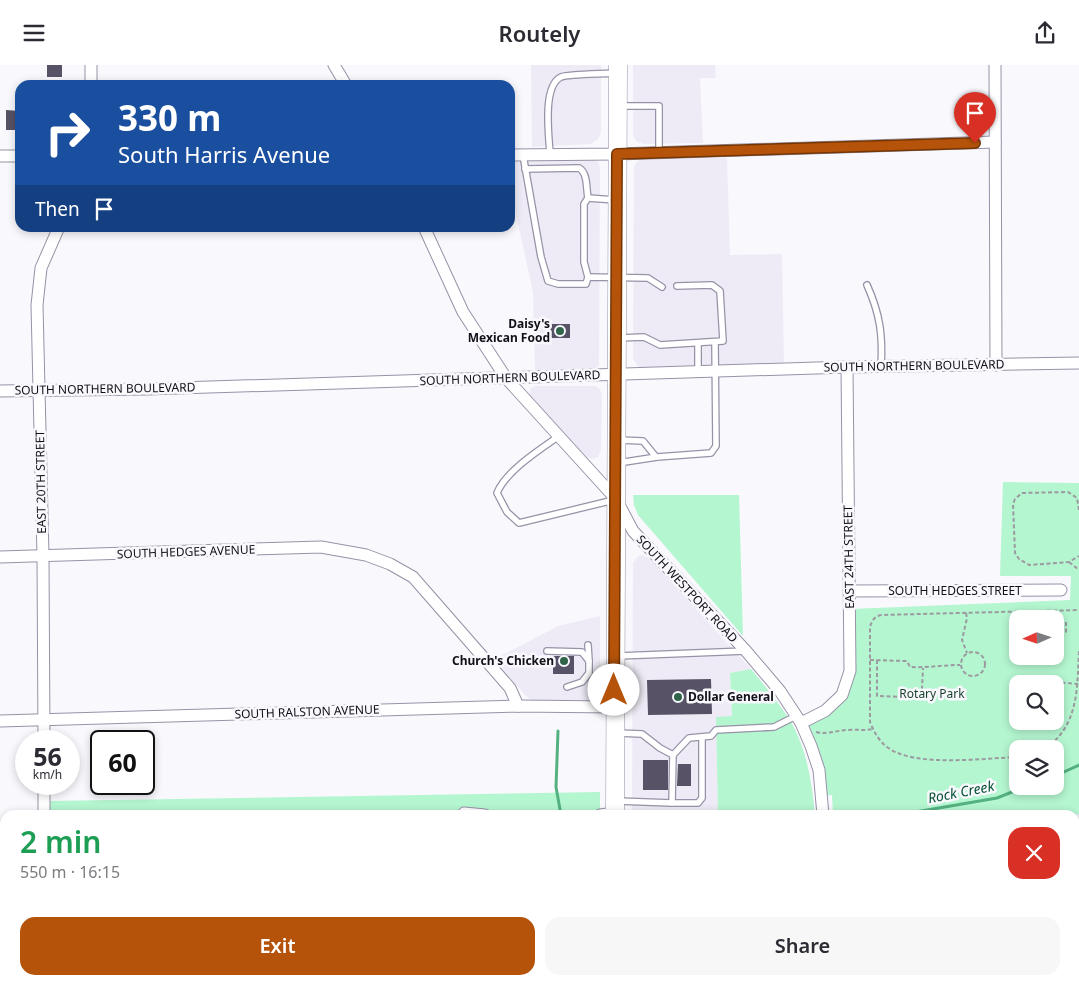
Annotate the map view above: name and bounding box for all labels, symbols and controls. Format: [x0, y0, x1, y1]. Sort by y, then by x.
text: Routely [499, 18, 580, 48]
icon: menu [20, 19, 48, 47]
icon: share [1031, 19, 1059, 47]
pin [954, 92, 996, 143]
text: 330 m [118, 94, 221, 141]
icon: arrive [961, 99, 989, 127]
icon: right [35, 100, 100, 165]
text: South Harris Avenue [118, 139, 330, 169]
icon: arrive [90, 195, 118, 223]
text: Then [35, 196, 80, 222]
place label: Daisy's Mexican Food [468, 315, 550, 346]
marker: Daisy's Mexican Food [554, 325, 566, 337]
street label: SOUTH NORTHERN BOULEVARD [823, 355, 1005, 376]
street label: SOUTH NORTHERN BOULEVARD [419, 366, 601, 389]
street label: SOUTH NORTHERN BOULEVARD [14, 378, 196, 399]
street label: EAST 20TH STREET [31, 430, 50, 534]
street label: EAST 24TH STREET [839, 505, 858, 609]
street label: SOUTH WESTPORT ROAD [633, 531, 742, 646]
street label: SOUTH HEDGES AVENUE [116, 541, 255, 562]
street label: SOUTH HEDGES STREET [888, 582, 1022, 599]
north arrow [1009, 610, 1064, 665]
map controls [1009, 610, 1064, 795]
place label: Church's Chicken [452, 652, 554, 669]
marker: Church's Chicken [558, 655, 570, 667]
position arrow [587, 663, 639, 715]
button: search [1009, 675, 1064, 730]
park label: Rotary Park [899, 685, 965, 702]
place label: Dollar General [688, 688, 774, 705]
marker: Dollar General [672, 691, 684, 703]
street label: SOUTH RALSTON AVENUE [234, 700, 380, 723]
speed limit sign: 60 [90, 730, 155, 795]
text: 56 [33, 739, 62, 773]
button: layers [1009, 740, 1064, 795]
text: km/h [33, 766, 62, 783]
water label: Rock Creek [926, 776, 997, 807]
text: 2 min [20, 821, 101, 862]
button: close [1008, 827, 1060, 879]
text: 550 m · 16:15 [20, 861, 120, 883]
button: Exit [20, 917, 535, 975]
button: Share [545, 917, 1060, 975]

